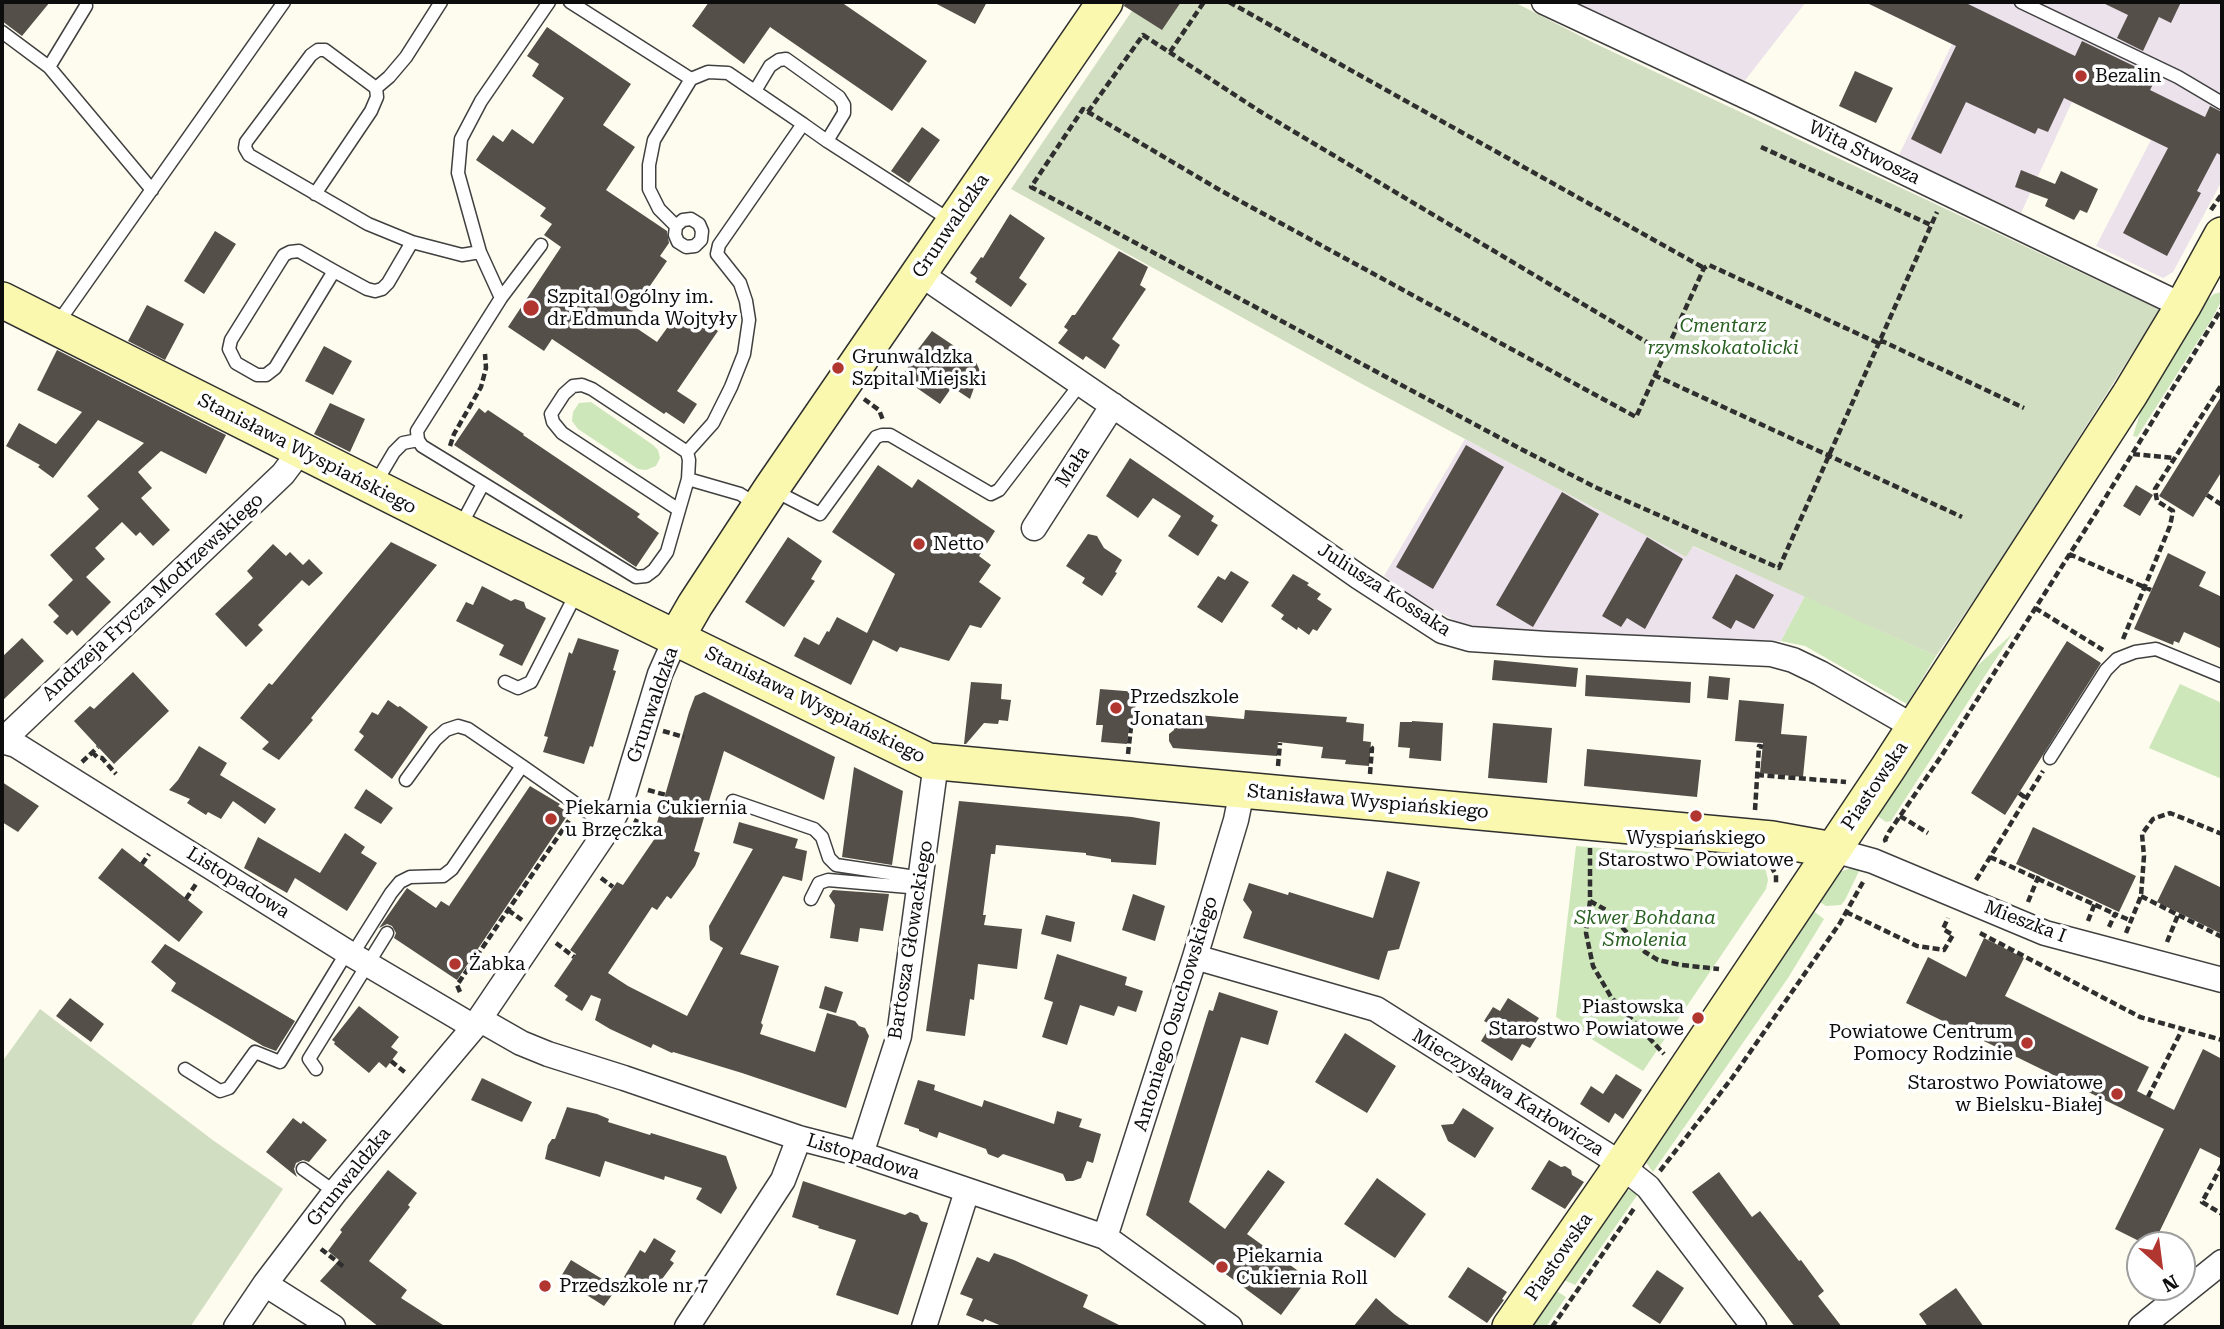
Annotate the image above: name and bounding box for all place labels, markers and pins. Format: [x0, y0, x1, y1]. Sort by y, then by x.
place label: Bezalin [2095, 65, 2162, 87]
marker: Bezalin [2073, 68, 2089, 84]
place label: Szpital Ogólny im. dr Edmunda Wojtyły [547, 286, 737, 330]
marker: Szpital Ogólny im. dr Edmunda Wojtyły [521, 298, 541, 318]
place label: Grunwaldzka Szpital Miejski [852, 346, 987, 390]
marker: Grunwaldzka Szpital Miejski [830, 360, 846, 376]
place label: Netto [933, 533, 984, 555]
marker: Netto [911, 536, 927, 552]
place label: Przedszkole Jonatan [1130, 686, 1239, 730]
marker: Przedszkole Jonatan [1108, 700, 1124, 716]
place label: Piekarnia Cukiernia u Brzęczka [565, 797, 747, 841]
marker: Wyspiańskiego Starostwo Powiatowe [1688, 808, 1704, 824]
marker: Piekarnia Cukiernia u Brzęczka [543, 811, 559, 827]
place label: Wyspiańskiego Starostwo Powiatowe [1598, 827, 1794, 871]
place label: Żabka [469, 953, 525, 975]
marker: Żabka [447, 956, 463, 972]
place label: Piastowska Starostwo Powiatowe [1489, 996, 1684, 1040]
marker: Piastowska Starostwo Powiatowe [1690, 1010, 1706, 1026]
place label: Powiatowe Centrum Pomocy Rodzinie [1829, 1021, 2013, 1065]
marker: Powiatowe Centrum Pomocy Rodzinie [2019, 1035, 2035, 1051]
place label: Starostwo Powiatowe w Bielsku-Białej [1908, 1072, 2103, 1116]
marker: Starostwo Powiatowe w Bielsku-Białej [2109, 1086, 2125, 1102]
place label: Piekarnia Cukiernia Roll [1236, 1245, 1368, 1289]
marker: Piekarnia Cukiernia Roll [1214, 1259, 1230, 1275]
place label: Przedszkole nr 7 [559, 1275, 708, 1297]
marker: Przedszkole nr 7 [537, 1278, 553, 1294]

